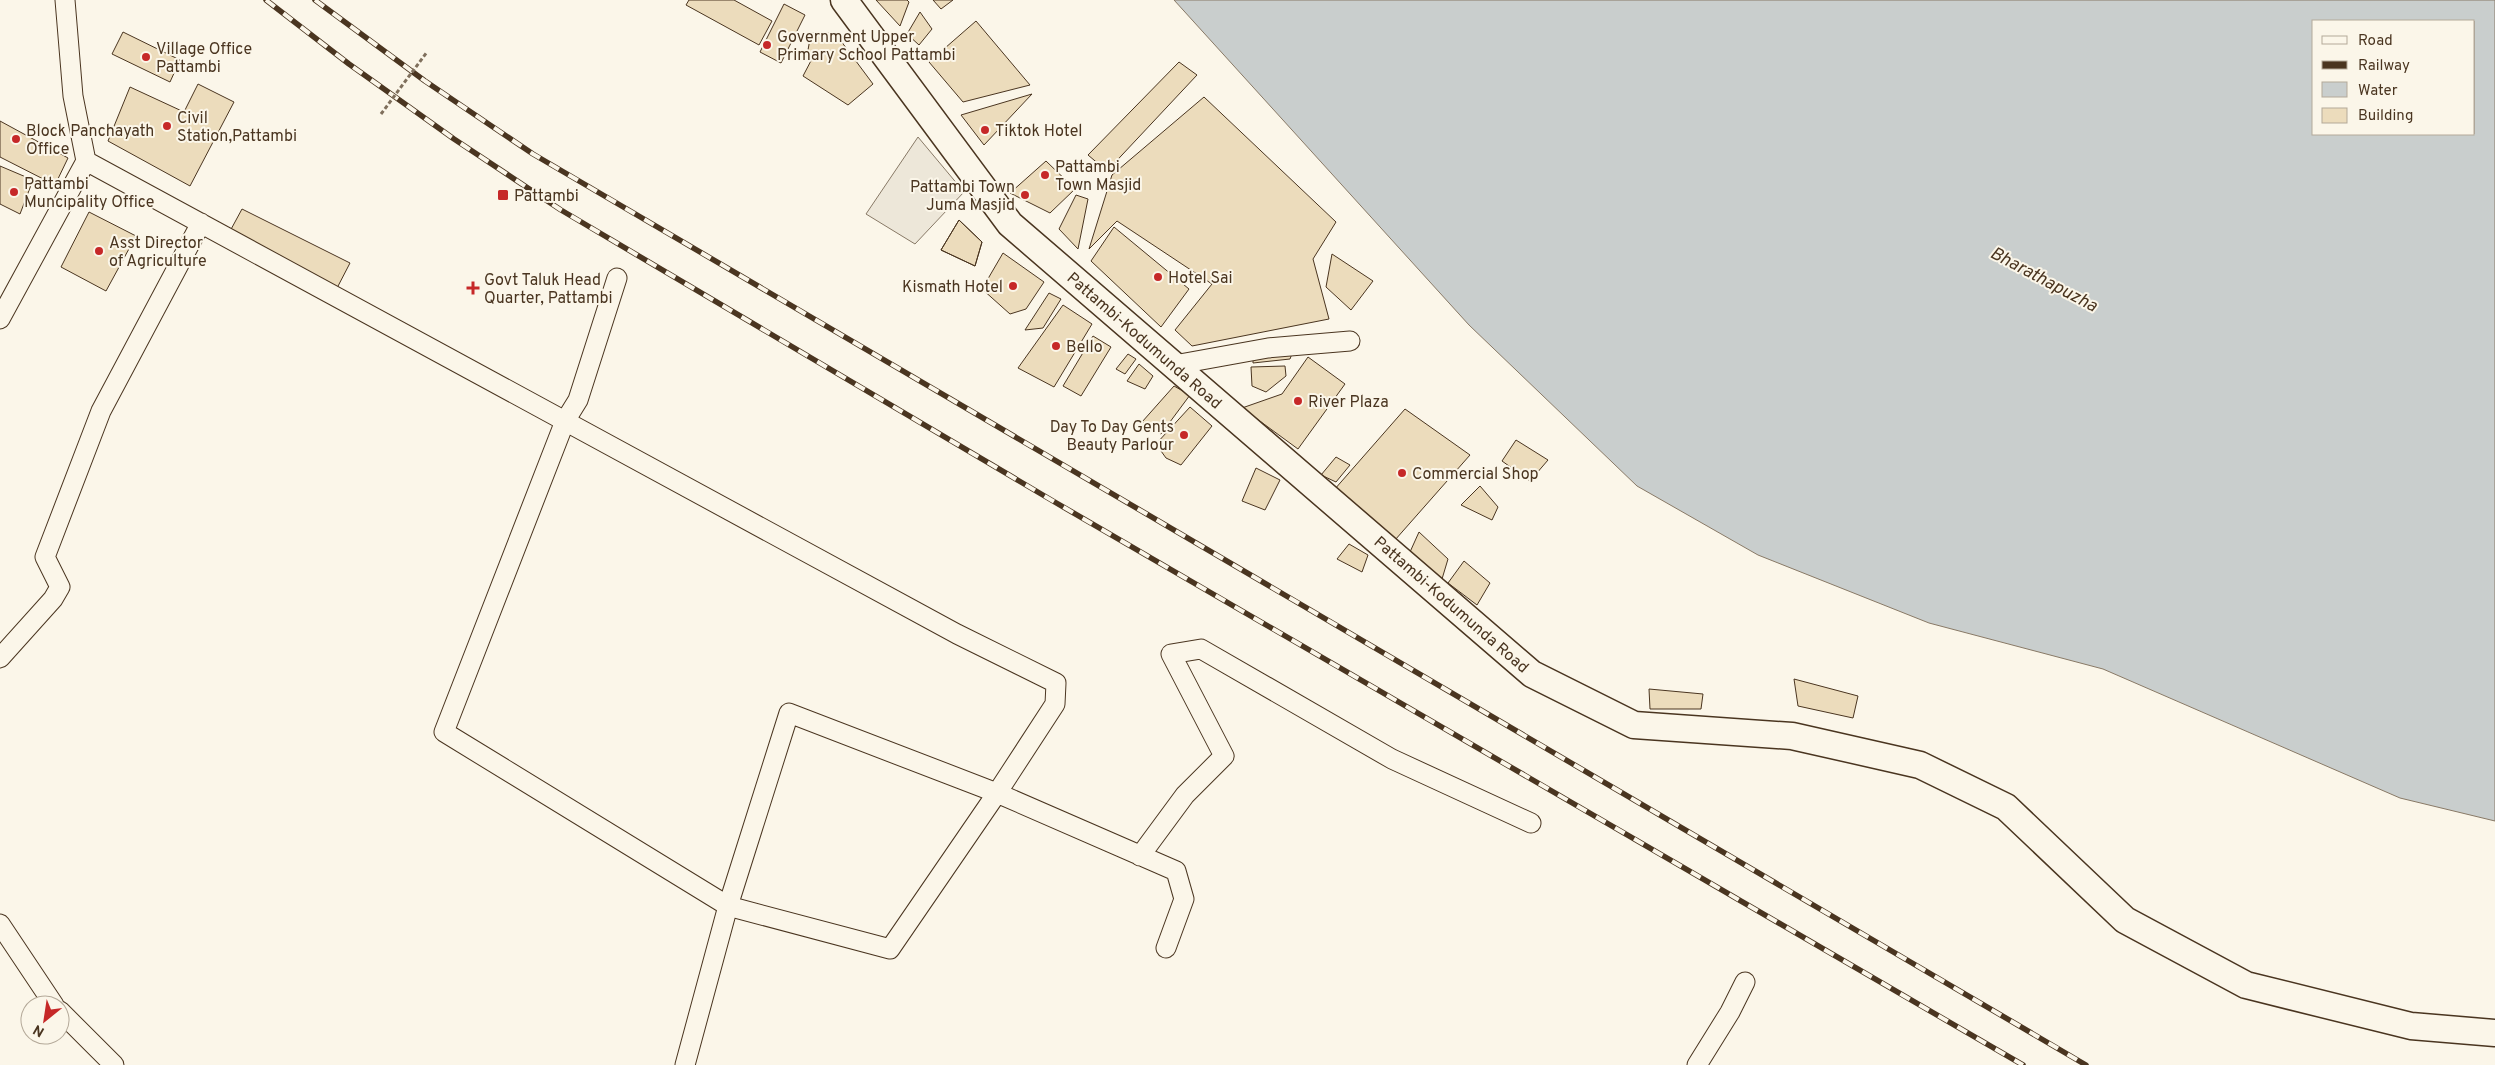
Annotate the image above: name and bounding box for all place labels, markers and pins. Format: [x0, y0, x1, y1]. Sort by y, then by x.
place label: Government Upper Primary School Pattambi [777, 28, 956, 66]
marker: Government Upper Primary School Pattambi [761, 39, 773, 51]
place label: Village Office Pattambi [156, 40, 252, 78]
marker: Village Office Pattambi [140, 51, 152, 63]
place label: Civil Station,Pattambi [177, 109, 297, 147]
marker: Civil Station,Pattambi [161, 120, 173, 132]
place label: Block Panchayath Office [26, 122, 154, 160]
place label: Tiktok Hotel [995, 122, 1083, 142]
marker: Tiktok Hotel [979, 124, 991, 136]
marker: Block Panchayath Office [10, 133, 22, 145]
place label: Pattambi Town Masjid [1055, 158, 1141, 196]
marker: Pattambi Town Masjid [1039, 169, 1051, 181]
place label: Pattambi Muncipality Office [24, 175, 154, 213]
place label: Pattambi Town Juma Masjid [910, 178, 1015, 216]
marker: Pattambi Muncipality Office [8, 186, 20, 198]
place label: Pattambi [514, 187, 579, 207]
marker: Pattambi [496, 188, 510, 202]
marker: Pattambi Town Juma Masjid [1019, 189, 1031, 201]
place label: Asst Director of Agriculture [109, 234, 207, 272]
marker: Asst Director of Agriculture [93, 245, 105, 257]
place label: Hotel Sai [1168, 269, 1233, 289]
place label: Govt Taluk Head Quarter, Pattambi [484, 271, 613, 309]
marker: Hotel Sai [1152, 271, 1164, 283]
place label: Kismath Hotel [902, 278, 1003, 298]
marker: Kismath Hotel [1007, 280, 1019, 292]
marker: Govt Taluk Head Quarter, Pattambi [466, 281, 480, 295]
place label: Bello [1066, 338, 1103, 358]
marker: Bello [1050, 340, 1062, 352]
place label: River Plaza [1308, 393, 1389, 413]
marker: River Plaza [1292, 395, 1304, 407]
place label: Day To Day Gents Beauty Parlour [1050, 418, 1174, 456]
marker: Day To Day Gents Beauty Parlour [1178, 429, 1190, 441]
place label: Commercial Shop [1412, 465, 1539, 485]
marker: Commercial Shop [1396, 467, 1408, 479]

